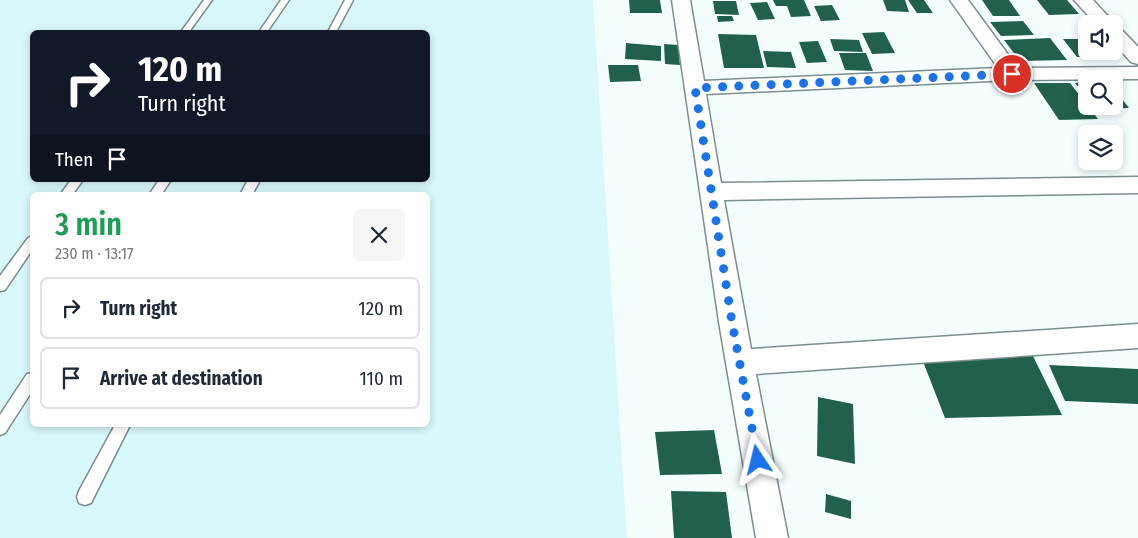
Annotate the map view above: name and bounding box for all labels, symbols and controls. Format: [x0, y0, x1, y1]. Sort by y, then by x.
map controls [1078, 15, 1123, 170]
button: sound [1078, 15, 1123, 60]
text: 120 m [138, 48, 222, 90]
icon: right [55, 50, 120, 115]
pin [991, 53, 1033, 95]
icon: arrive [998, 60, 1026, 88]
button: search [1078, 70, 1123, 115]
text: Turn right [138, 90, 226, 117]
button: layers [1078, 125, 1123, 170]
icon: arrive [103, 145, 131, 173]
text: Then [55, 148, 93, 171]
text: 3 min [55, 207, 122, 243]
button: close [353, 209, 405, 261]
text: 230 m · 13:17 [55, 244, 133, 263]
icon: right [57, 294, 85, 322]
text: Turn right [100, 297, 177, 320]
text: 120 m [358, 297, 403, 320]
icon: arrive [57, 364, 85, 392]
text: Arrive at destination [100, 367, 263, 390]
text: 110 m [359, 367, 403, 390]
position arrow [731, 433, 783, 485]

